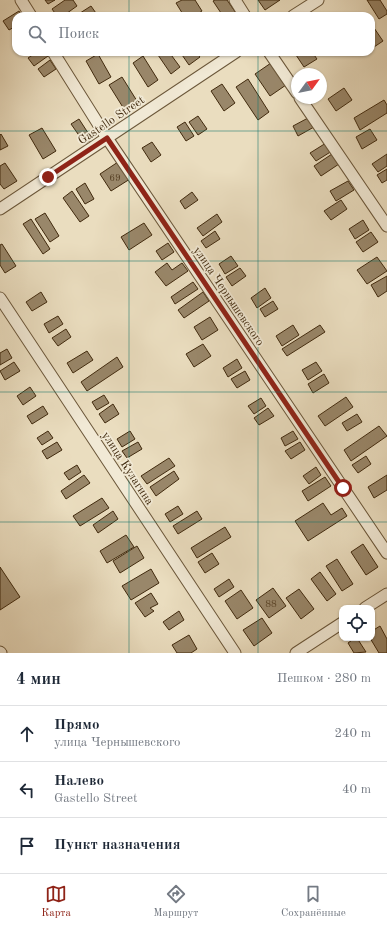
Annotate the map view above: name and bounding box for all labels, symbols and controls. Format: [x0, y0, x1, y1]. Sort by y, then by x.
search box [12, 12, 375, 56]
icon: search [26, 23, 48, 45]
text: Поиск [58, 27, 99, 42]
north arrow [291, 68, 327, 104]
street label: Gastello Street [76, 94, 147, 147]
route end [39, 168, 57, 186]
house number: 69 [109, 173, 121, 183]
street label: улица Чернышевского [191, 245, 266, 348]
street label: улица Кулагина [99, 430, 155, 507]
route start [334, 479, 352, 497]
house number: 88 [265, 599, 277, 609]
map controls [339, 605, 375, 641]
button: locate [339, 605, 375, 641]
text: 4 мин [16, 671, 61, 688]
text: Пешком · 280 m [277, 672, 371, 685]
text: Прямо [54, 718, 100, 733]
icon: ahead [16, 723, 38, 745]
text: 240 m [334, 727, 371, 740]
text: улица Чернышевского [54, 736, 180, 749]
text: Налево [54, 774, 104, 789]
icon: left [16, 779, 38, 801]
text: 40 m [342, 783, 371, 796]
text: Gastello Street [54, 792, 138, 805]
icon: arrive [16, 835, 38, 857]
text: Пункт назначения [54, 838, 181, 853]
tab: Карта [41, 883, 71, 921]
tab: Маршрут [153, 883, 199, 921]
tab: Сохранённые [281, 883, 346, 921]

